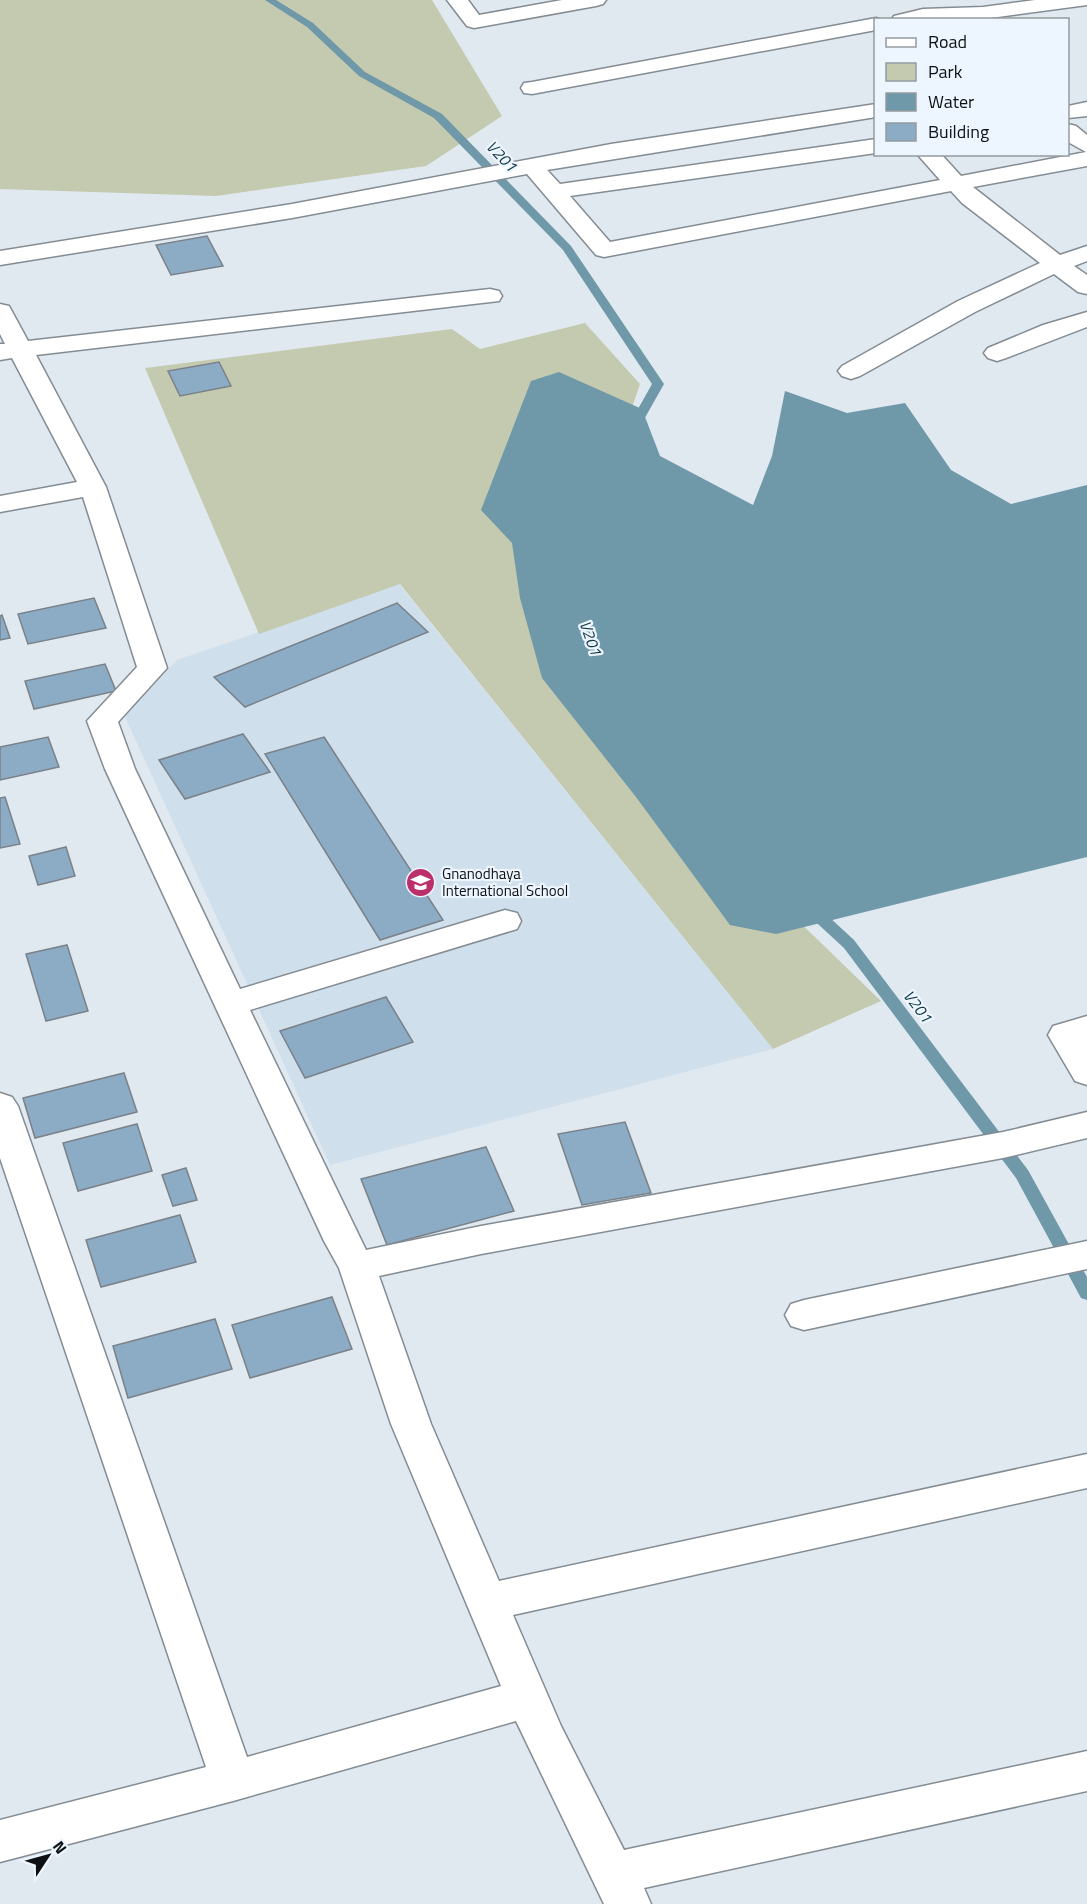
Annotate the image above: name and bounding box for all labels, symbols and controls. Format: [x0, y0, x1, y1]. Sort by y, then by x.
legend [874, 18, 1069, 156]
text: Road [928, 28, 967, 55]
text: Park [928, 58, 963, 85]
text: Water [928, 88, 974, 115]
text: Building [928, 118, 989, 145]
water label: V201 [481, 135, 523, 177]
water label: V201 [574, 617, 608, 659]
place label: Gnanodhaya International School [442, 862, 568, 902]
school or university icon: Gnanodhaya International School [405, 867, 437, 899]
water label: V201 [898, 985, 938, 1027]
north arrow [18, 1826, 78, 1886]
text: N [47, 1836, 73, 1859]

